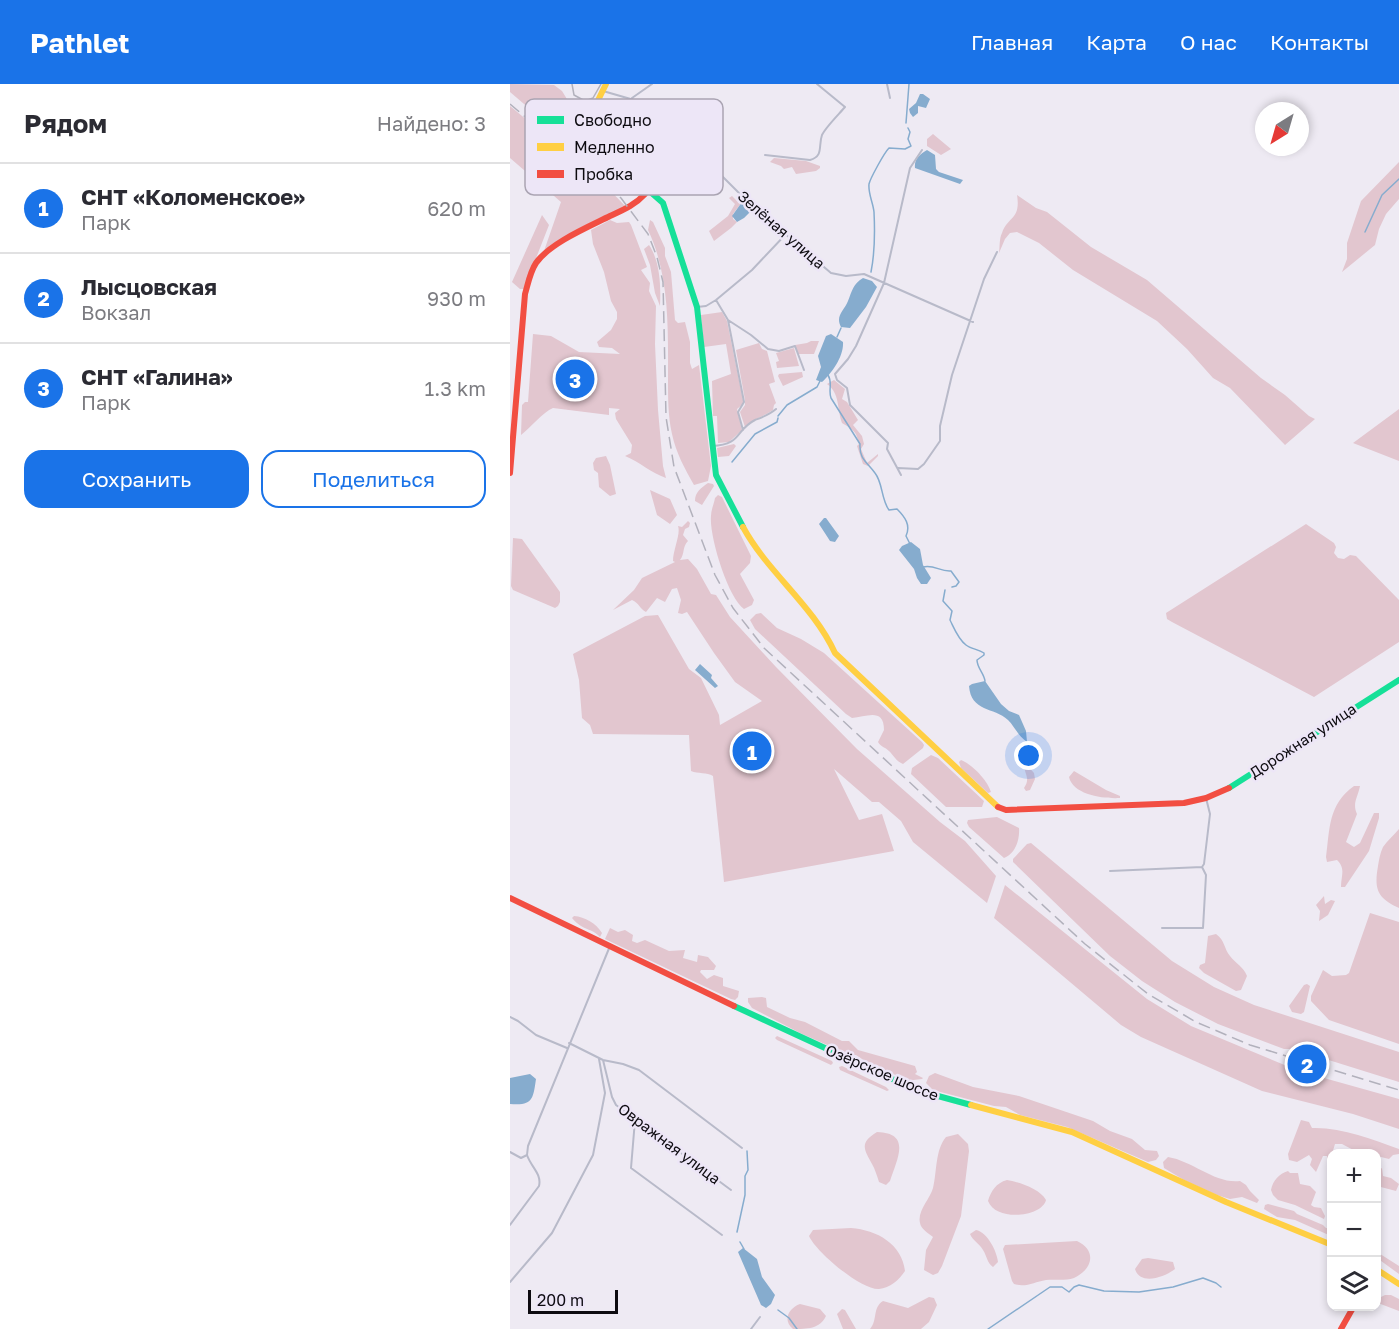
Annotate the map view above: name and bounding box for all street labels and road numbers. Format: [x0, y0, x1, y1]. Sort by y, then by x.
street label: Зелёная улица [734, 187, 829, 272]
street label: Дорожная улица [1246, 699, 1359, 781]
street label: Озёрское шоссе [823, 1040, 942, 1104]
street label: Овражная улица [615, 1099, 724, 1187]

